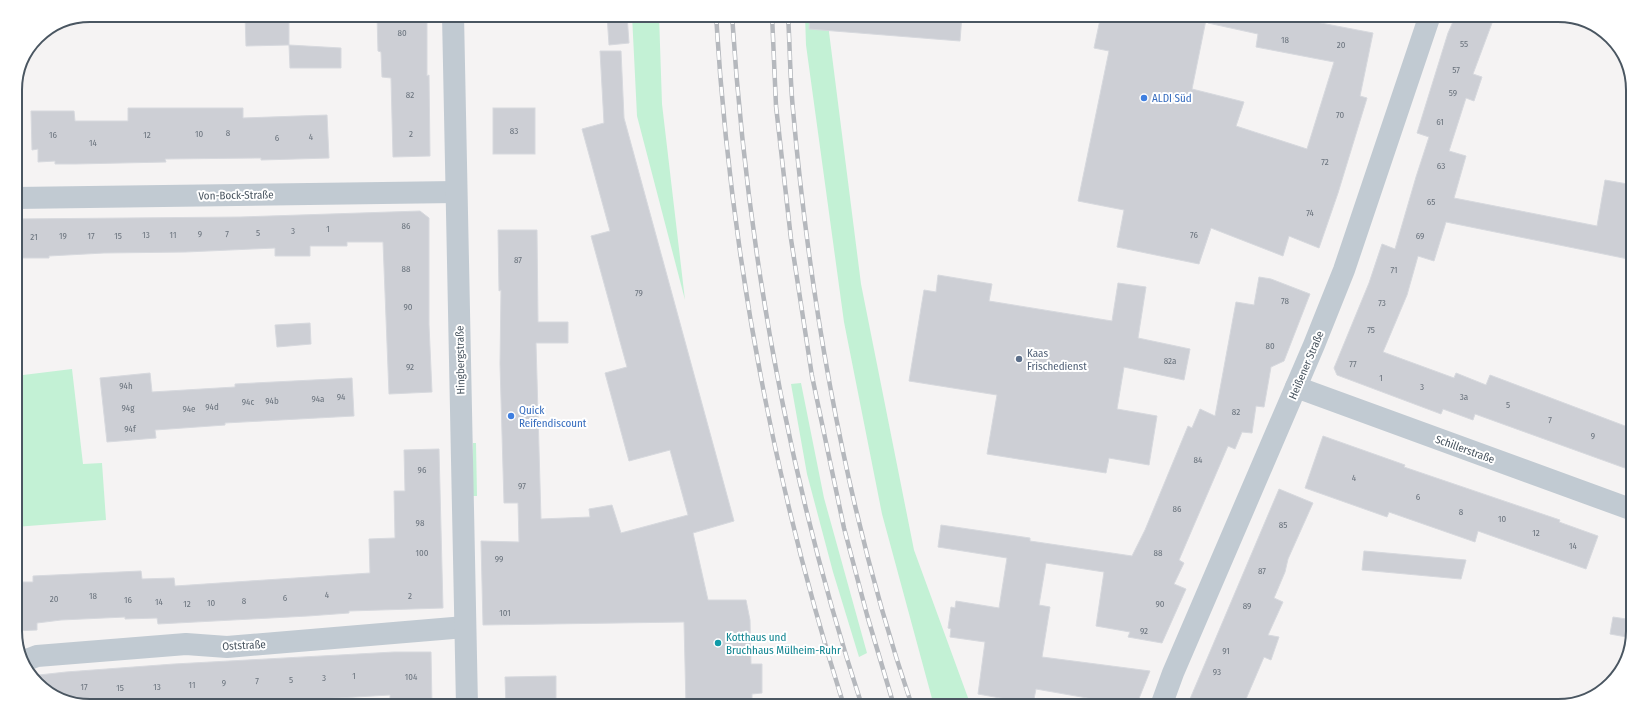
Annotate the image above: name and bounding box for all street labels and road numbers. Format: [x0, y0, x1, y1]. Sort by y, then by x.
street label: Von-Bock-Straße [198, 188, 274, 203]
street label: Hingbergstraße [453, 325, 468, 395]
street label: Heißener Straße [1286, 329, 1327, 401]
street label: Schillerstraße [1433, 433, 1496, 466]
street label: Oststraße [222, 638, 266, 653]

